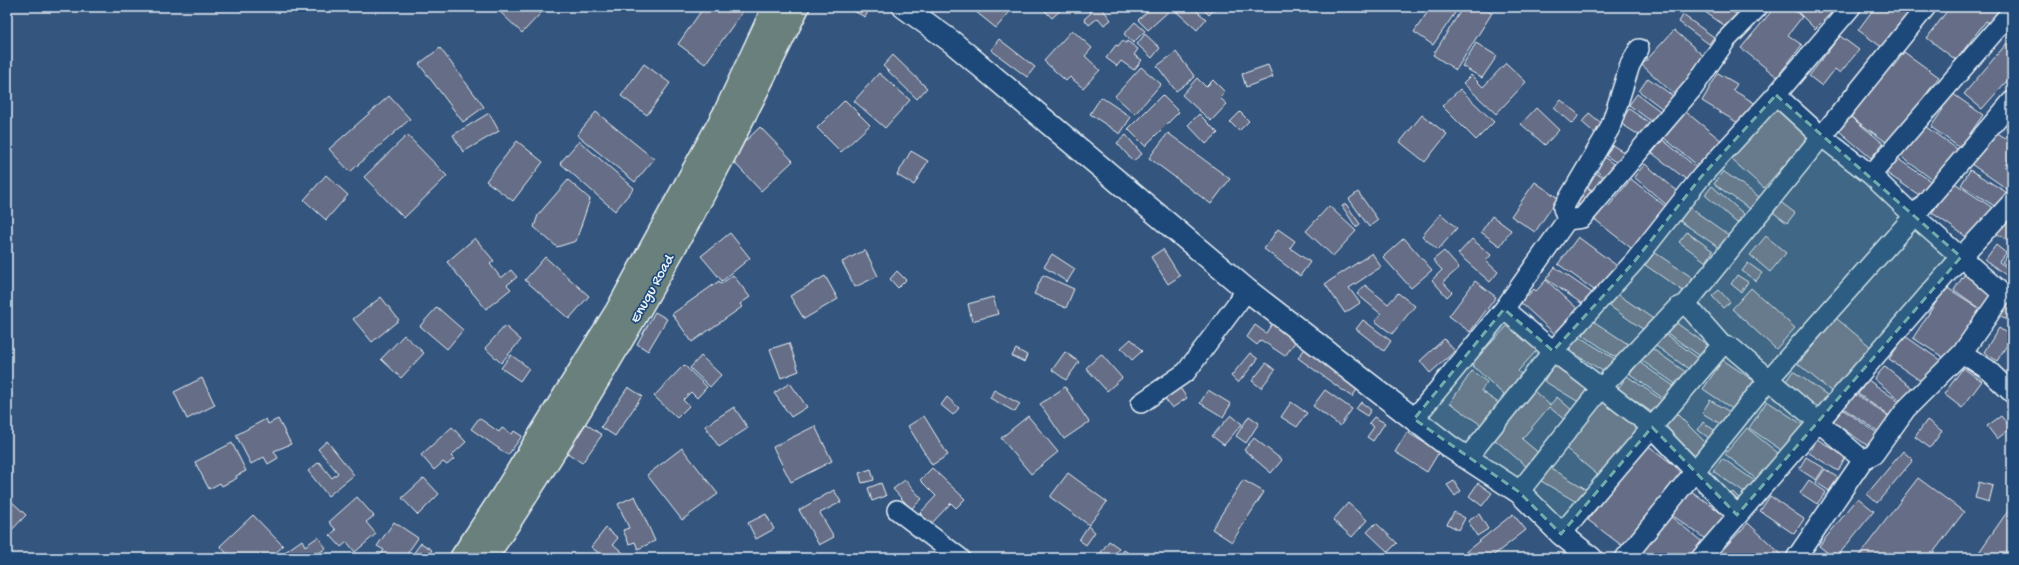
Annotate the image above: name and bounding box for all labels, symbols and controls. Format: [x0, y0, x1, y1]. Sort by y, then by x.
street label: Enugu Road [627, 251, 679, 326]

